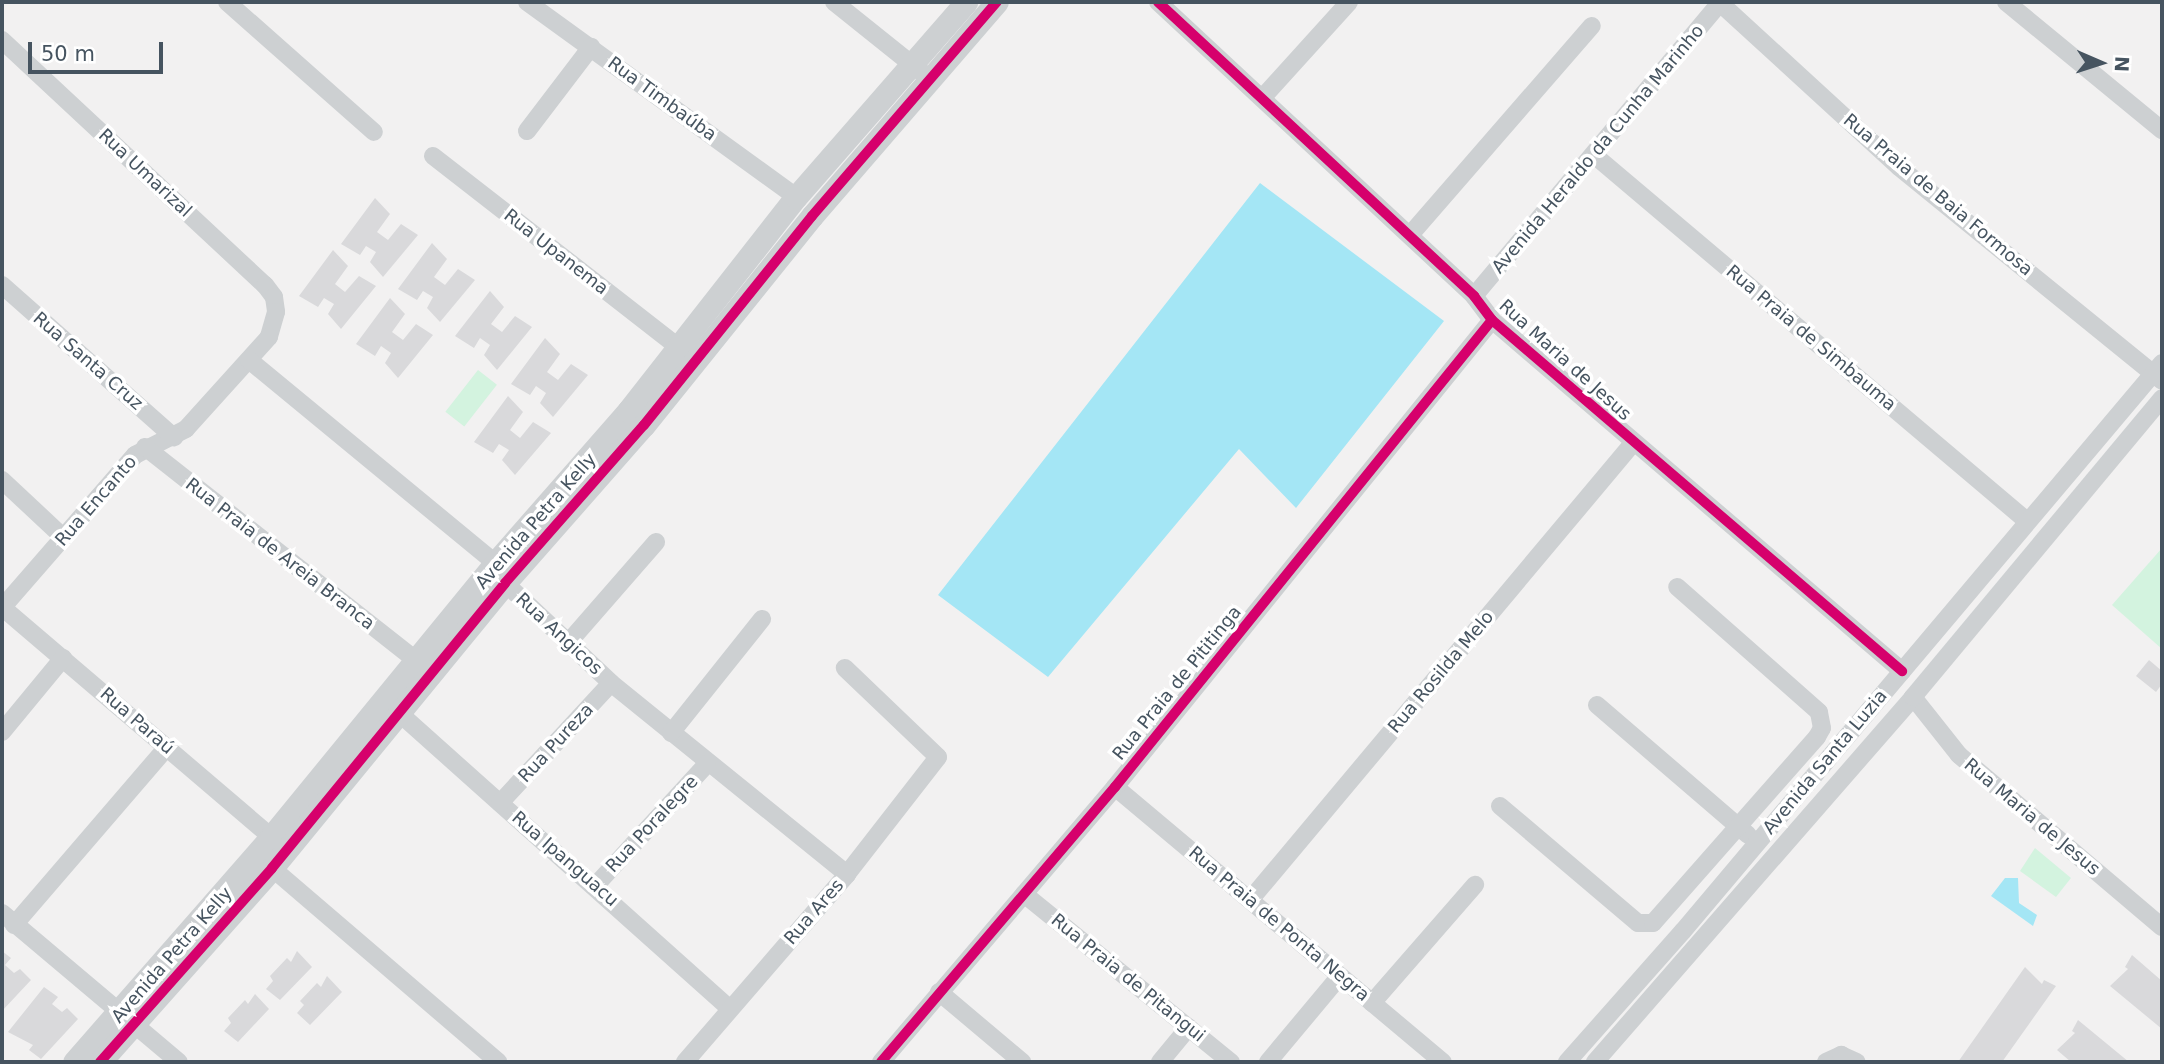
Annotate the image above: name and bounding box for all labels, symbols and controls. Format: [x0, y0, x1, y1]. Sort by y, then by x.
street label: Avenida Heraldo da Cunha Marinho [1487, 20, 1709, 278]
scale bar [32, 28, 166, 72]
north arrow [2066, 28, 2136, 98]
text: 50 m [41, 42, 95, 66]
street label: Rua Timbaúba [603, 52, 721, 146]
text: N [2111, 56, 2133, 73]
street label: Rua Praia de Baia Formosa [1839, 109, 2037, 281]
street label: Rua Umarizal [94, 124, 196, 222]
street label: Rua Upanema [499, 205, 613, 299]
street label: Rua Praia de Simbauma [1722, 261, 1900, 415]
street label: Rua Maria de Jesus [1494, 295, 1636, 425]
street label: Rua Santa Cruz [29, 307, 147, 415]
street label: Avenida Petra Kelly [471, 449, 601, 593]
street label: Rua Encanto [51, 451, 141, 551]
street label: Rua Praia de Areia Branca [181, 473, 379, 635]
street label: Rua Angicos [511, 588, 607, 680]
street label: Rua Praia de Pititinga [1108, 602, 1246, 764]
street label: Rua Rosilda Melo [1384, 607, 1498, 737]
street label: Rua Paraú [96, 683, 178, 759]
street label: Avenida Santa Luzia [1758, 685, 1892, 839]
street label: Rua Pureza [514, 699, 598, 787]
street label: Rua Maria de Jesus [1960, 754, 2104, 880]
street label: Rua Poralegre [601, 771, 703, 877]
street label: Rua Ipanguacu [507, 807, 623, 911]
street label: Rua Praia de Ponta Negra [1184, 842, 1374, 1006]
street label: Rua Ares [780, 875, 848, 949]
street label: Avenida Petra Kelly [107, 883, 237, 1027]
street label: Rua Praia de Pitangui [1047, 909, 1209, 1047]

